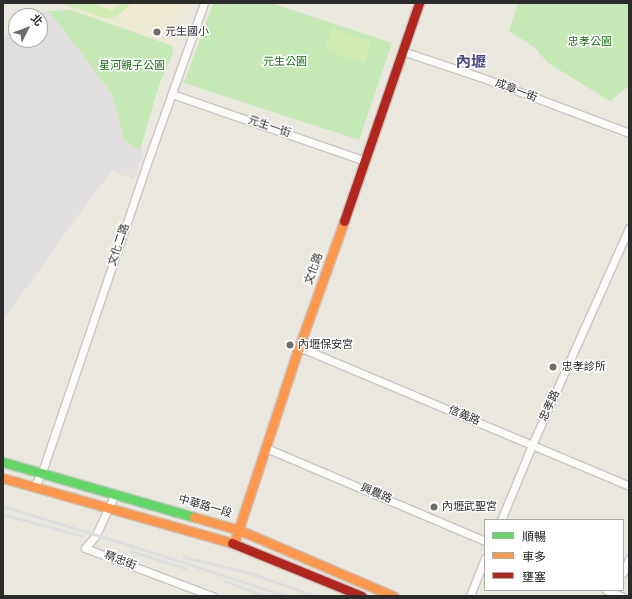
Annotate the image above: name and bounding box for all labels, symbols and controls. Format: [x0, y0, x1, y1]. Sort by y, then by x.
north arrow [8, 8, 48, 48]
text: 北 [28, 12, 45, 29]
place label: 元生國小 [165, 25, 209, 39]
marker: 元生國小 [152, 27, 162, 37]
park label: 忠孝公園 [568, 35, 612, 49]
district label: 內壢 [456, 54, 486, 72]
park label: 元生公園 [263, 55, 307, 69]
park label: 星河親子公園 [99, 59, 165, 73]
street label: 成章一街 [493, 77, 539, 105]
street label: 元生一街 [246, 114, 292, 140]
street label: 文化二路 [106, 222, 132, 268]
street label: 文化路 [302, 251, 326, 287]
place label: 內壢保安宮 [298, 338, 353, 352]
marker: 內壢保安宮 [285, 340, 295, 350]
place label: 忠孝診所 [562, 360, 606, 374]
marker: 忠孝診所 [547, 361, 559, 373]
street label: 忠孝路 [537, 388, 563, 424]
street label: 信義路 [446, 403, 482, 429]
street label: 興農路 [358, 481, 394, 507]
street label: 中華路一段 [177, 493, 233, 521]
place label: 內壢武聖宮 [442, 500, 497, 514]
marker: 內壢武聖宮 [429, 502, 439, 512]
legend [484, 519, 624, 591]
text: 順暢 [522, 530, 546, 544]
street label: 精忠街 [102, 549, 138, 573]
text: 車多 [522, 550, 546, 564]
text: 壅塞 [522, 570, 546, 584]

